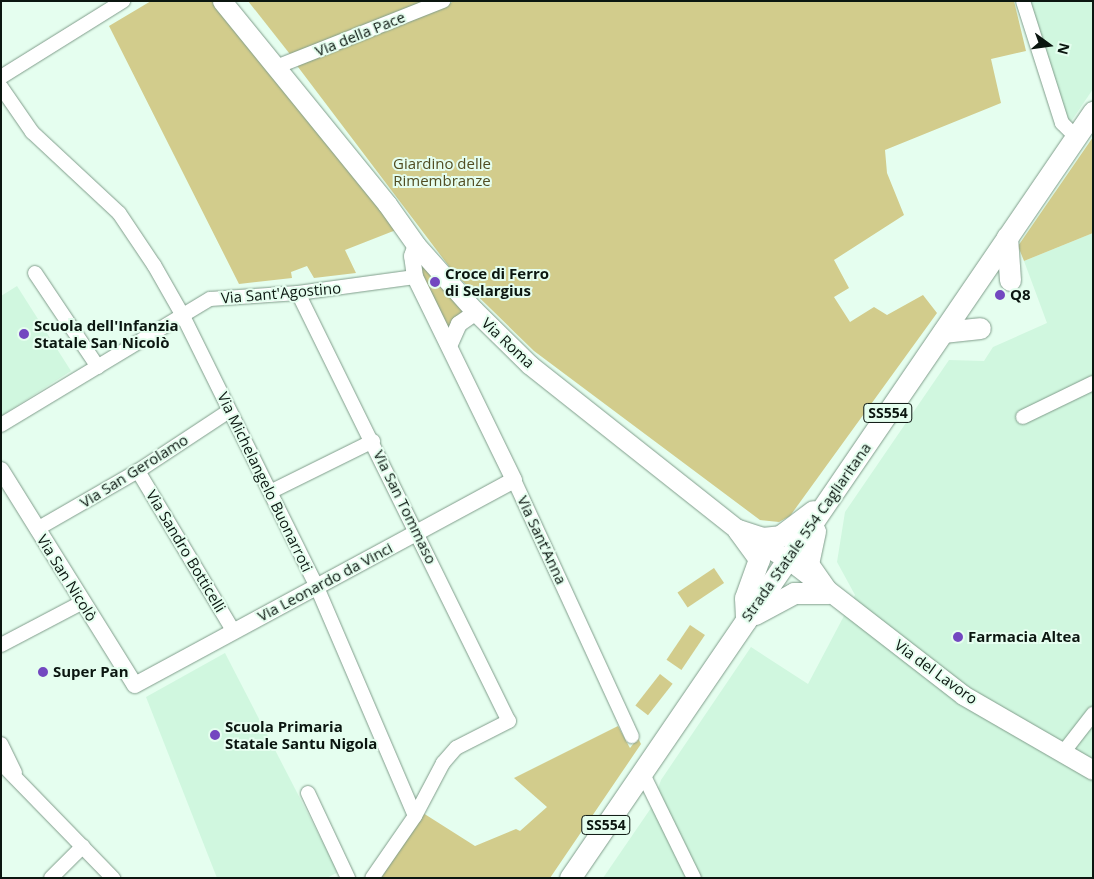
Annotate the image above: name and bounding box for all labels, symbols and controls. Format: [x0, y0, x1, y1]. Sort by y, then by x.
street label: Via della Pace [312, 8, 408, 60]
north arrow [1024, 20, 1074, 70]
text: N [1053, 41, 1075, 57]
park label: Giardino delle Rimembranze [393, 154, 491, 189]
place label: Croce di Ferro di Selargius [445, 264, 549, 299]
marker: Croce di Ferro di Selargius [429, 276, 441, 288]
street label: Via Sant'Agostino [220, 279, 342, 307]
place label: Q8 [1010, 286, 1031, 304]
marker: Q8 [994, 289, 1006, 301]
street label: Via Roma [478, 314, 538, 372]
place label: Scuola dell'Infanzia Statale San Nicolò [34, 316, 179, 351]
marker: Scuola dell'Infanzia Statale San Nicolò [18, 328, 30, 340]
street label: Via Michelangelo Buonarroti [214, 389, 316, 575]
road number: SS554 [863, 402, 913, 424]
street label: Via San Gerolamo [77, 430, 191, 512]
street label: Strada Statale 554 Cagliaritana [737, 439, 875, 625]
street label: Via San Tommaso [370, 447, 440, 567]
street label: Via Sandro Botticelli [142, 487, 230, 615]
street label: Via Sant'Anna [514, 493, 570, 587]
street label: Via San Nicolò [33, 531, 101, 625]
street label: Via Leonardo da Vinci [254, 539, 396, 625]
place label: Farmacia Altea [968, 628, 1080, 646]
marker: Farmacia Altea [952, 631, 964, 643]
street label: Via del Lavoro [891, 636, 981, 708]
place label: Super Pan [53, 663, 129, 681]
marker: Super Pan [37, 666, 49, 678]
place label: Scuola Primaria Statale Santu Nigola [225, 717, 377, 752]
marker: Scuola Primaria Statale Santu Nigola [209, 729, 221, 741]
road number: SS554 [581, 814, 631, 836]

